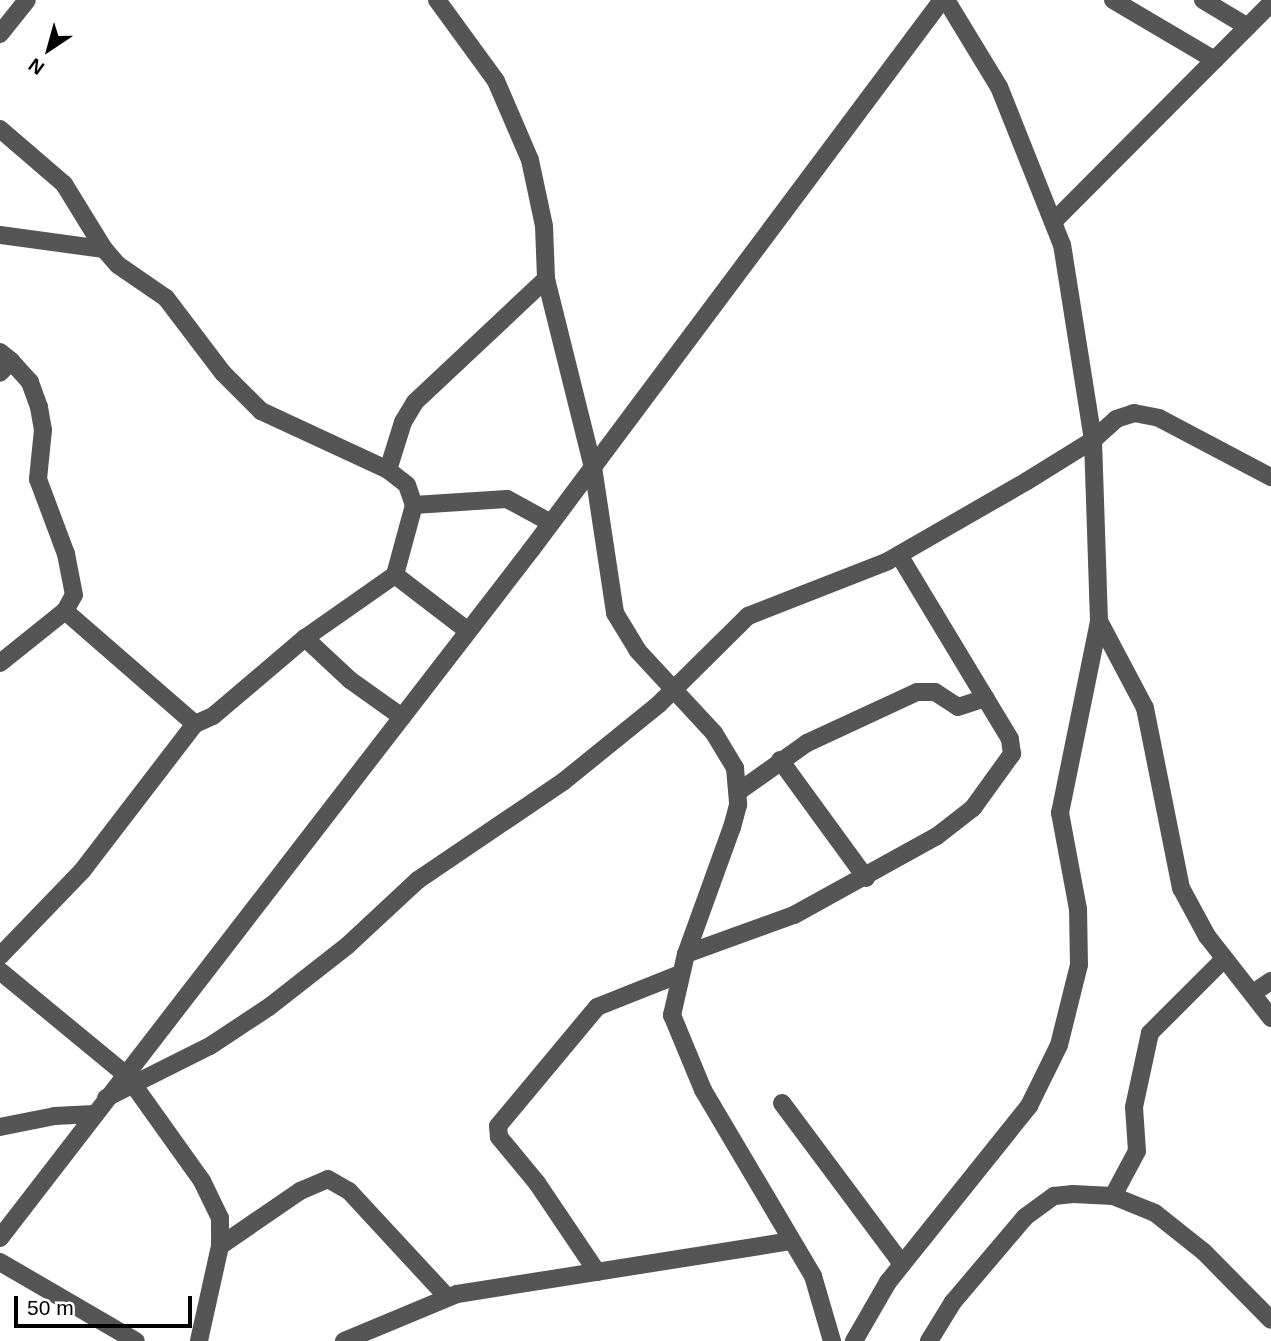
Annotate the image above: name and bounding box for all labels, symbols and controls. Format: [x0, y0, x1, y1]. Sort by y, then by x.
north arrow [14, 14, 84, 84]
text: N [25, 54, 48, 79]
scale bar [18, 1282, 196, 1326]
text: 50 m [27, 1296, 74, 1319]

